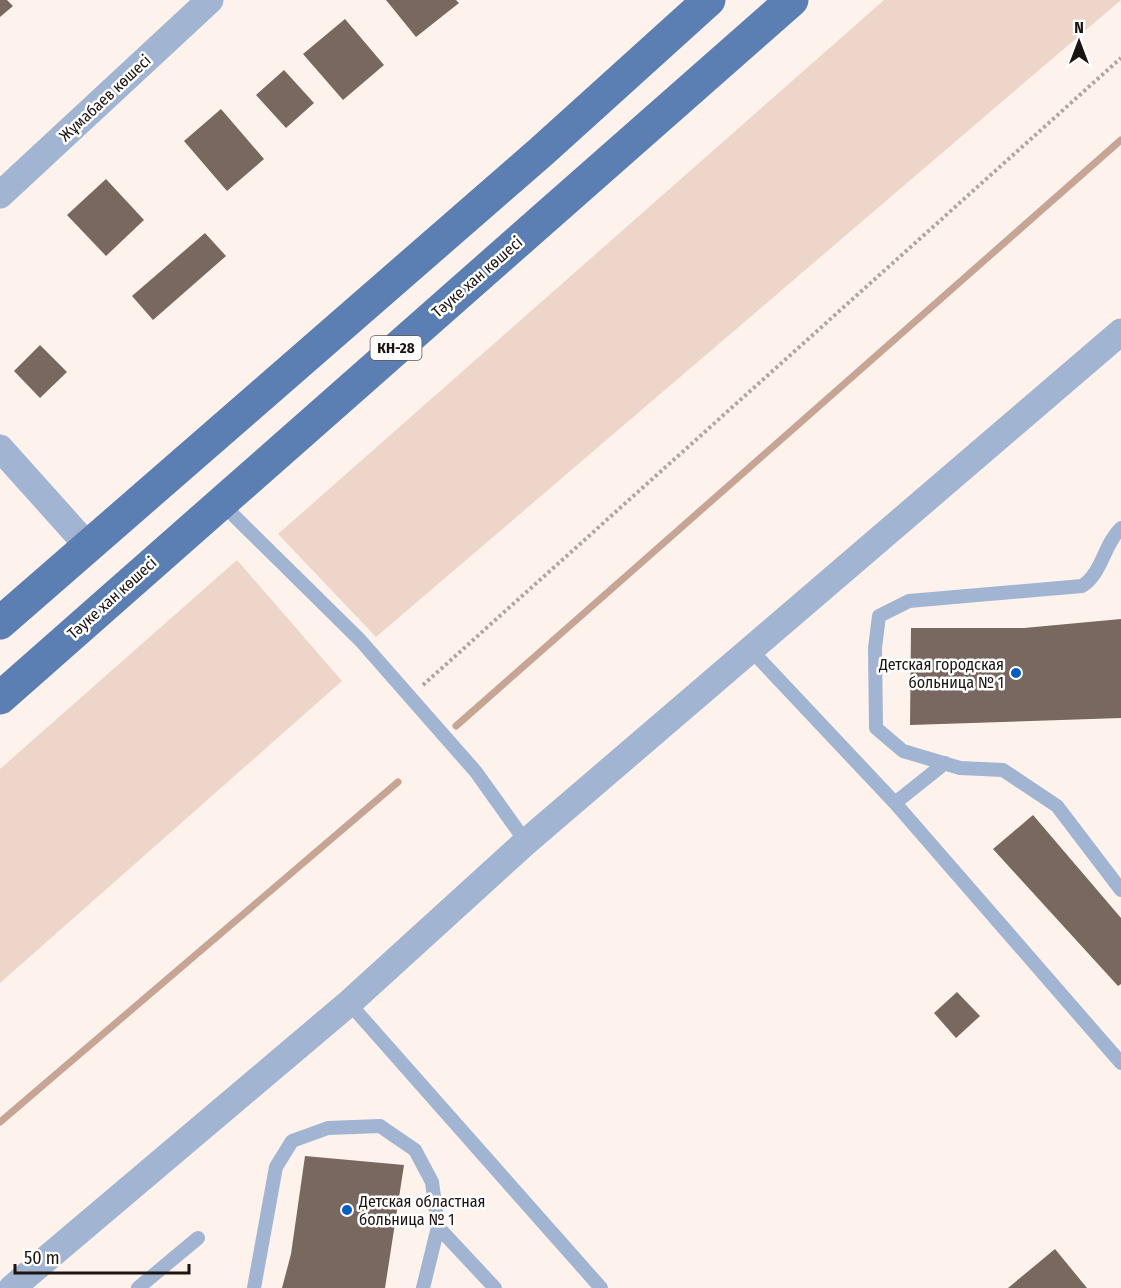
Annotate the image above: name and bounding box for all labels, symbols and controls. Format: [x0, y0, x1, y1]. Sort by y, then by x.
north arrow [1049, 12, 1109, 72]
text: N [1074, 18, 1084, 37]
street label: Жұмабаев көшесі [55, 51, 155, 145]
street label: Тәуке хан көшесі [428, 233, 526, 321]
road number: КН-28 [370, 336, 422, 360]
street label: Тәуке хан көшесі [63, 553, 161, 643]
place label: Детская городская больница № 1 [878, 655, 1004, 692]
marker: Детская городская больница № 1 [1009, 666, 1023, 680]
place label: Детская областная больница № 1 [358, 1192, 485, 1229]
marker: Детская областная больница № 1 [340, 1203, 354, 1217]
scale bar [15, 1237, 189, 1275]
text: 50 m [24, 1247, 60, 1269]

